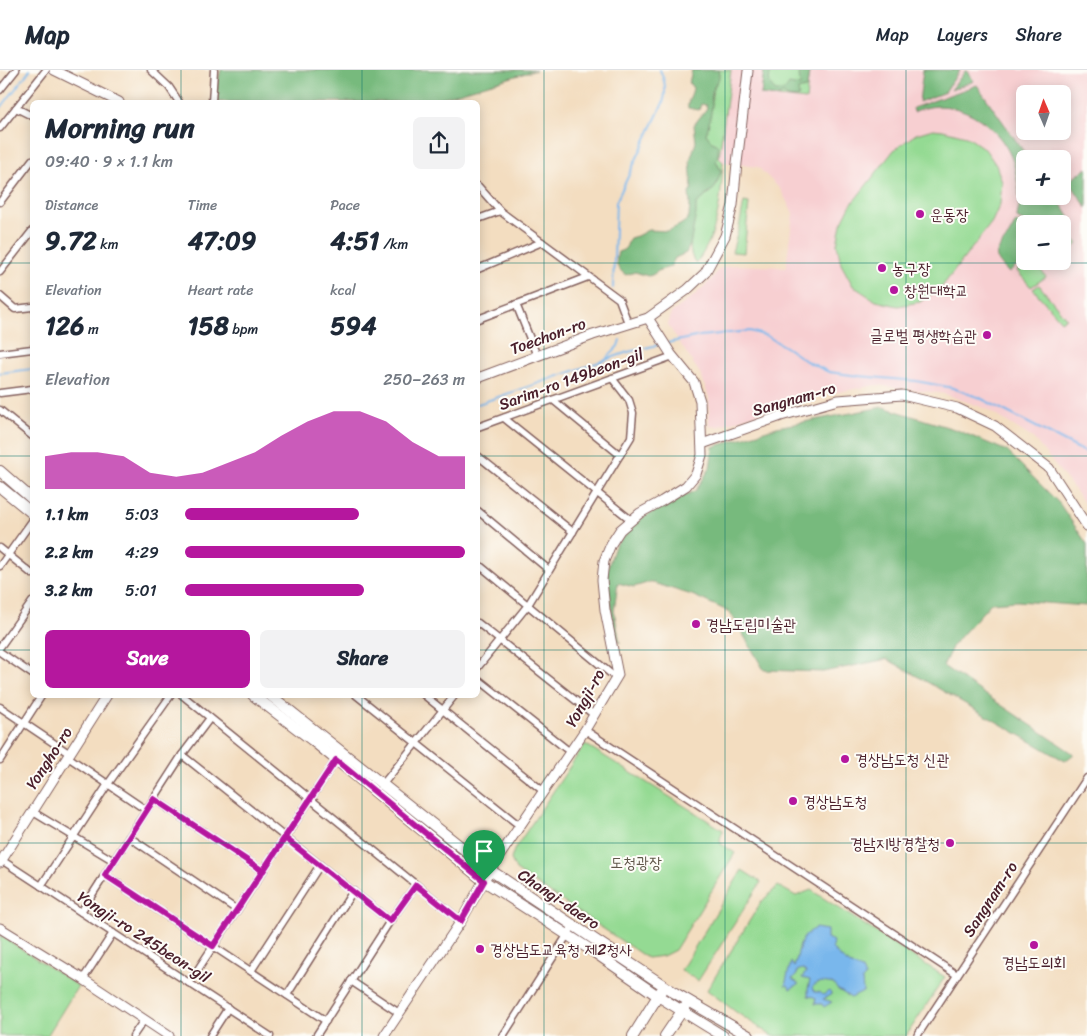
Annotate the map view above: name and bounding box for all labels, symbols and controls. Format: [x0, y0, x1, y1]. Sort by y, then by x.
text: Map [25, 14, 69, 56]
text: Map [876, 19, 909, 51]
text: Layers [937, 19, 988, 51]
text: Share [1016, 19, 1062, 51]
north arrow [1016, 85, 1071, 140]
map controls [1016, 85, 1071, 270]
text: Morning run [45, 103, 195, 152]
button: share [413, 117, 465, 169]
text: 09:40 · 9 × 1.1 km [45, 147, 173, 176]
button: + [1016, 150, 1071, 205]
text: Distance [45, 193, 98, 218]
text: Time [188, 193, 217, 218]
text: Pace [330, 193, 360, 218]
place label: 운동장 [930, 200, 969, 229]
marker: 운동장 [914, 208, 926, 220]
button: − [1016, 215, 1071, 270]
text: 9.72 [45, 218, 97, 263]
text: 47:09 [188, 218, 256, 263]
text: 4:51 [330, 218, 380, 263]
text: km [97, 232, 118, 257]
text: /km [380, 232, 408, 257]
place label: 농구장 [892, 254, 931, 283]
marker: 농구장 [876, 262, 888, 274]
place label: 창원대학교 [904, 276, 968, 305]
text: Elevation [45, 278, 102, 303]
text: Heart rate [188, 278, 253, 303]
text: kcal [330, 278, 356, 303]
marker: 창원대학교 [888, 284, 900, 296]
text: 126 [45, 303, 84, 348]
text: 158 [188, 303, 229, 348]
text: 594 [330, 303, 377, 348]
street label: Toechon-ro [506, 309, 590, 363]
text: m [84, 317, 99, 342]
text: bpm [229, 317, 258, 342]
place label: 글로벌 평생학습관 [870, 321, 977, 350]
marker: 글로벌 평생학습관 [981, 329, 993, 341]
street label: Sarim-ro 149beon-gil [494, 339, 648, 419]
text: Elevation [45, 365, 110, 394]
text: 250–263 m [383, 365, 465, 394]
street label: Sangnam-ro [749, 373, 839, 425]
text: 1.1 km [45, 500, 89, 529]
text: 5:03 [125, 500, 159, 529]
text: 2.2 km [45, 538, 93, 567]
text: 4:29 [125, 538, 159, 567]
text: 3.2 km [45, 576, 93, 605]
text: 5:01 [125, 576, 157, 605]
place label: 경남도립미술관 [706, 610, 796, 639]
marker: 경남도립미술관 [690, 618, 702, 630]
button: Save [45, 630, 250, 688]
button: Share [260, 630, 465, 688]
street label: Yongji-ro [557, 663, 613, 733]
street label: Yongho-ro [18, 721, 80, 795]
place label: 경상남도청 신관 [855, 745, 949, 774]
marker: 경상남도청 신관 [839, 753, 851, 765]
place label: 경상남도청 [803, 787, 867, 816]
marker: 경상남도청 [787, 795, 799, 807]
place label: 경남지방경찰청 [850, 829, 940, 858]
pin [463, 830, 505, 881]
icon: arrive [470, 837, 498, 865]
marker: 경남지방경찰청 [944, 837, 956, 849]
park label: 도청광장 [610, 848, 662, 877]
street label: Sangnam-ro [955, 855, 1026, 943]
street label: Changi-daero [512, 861, 606, 937]
street label: Yongji-ro 245beon-gil [71, 883, 217, 991]
place label: 경상남도교육청 제2청사 [490, 935, 632, 964]
marker: 경남도의회 [1028, 939, 1040, 951]
marker: 경상남도교육청 제2청사 [474, 943, 486, 955]
place label: 경남도의회 [1002, 948, 1066, 977]

